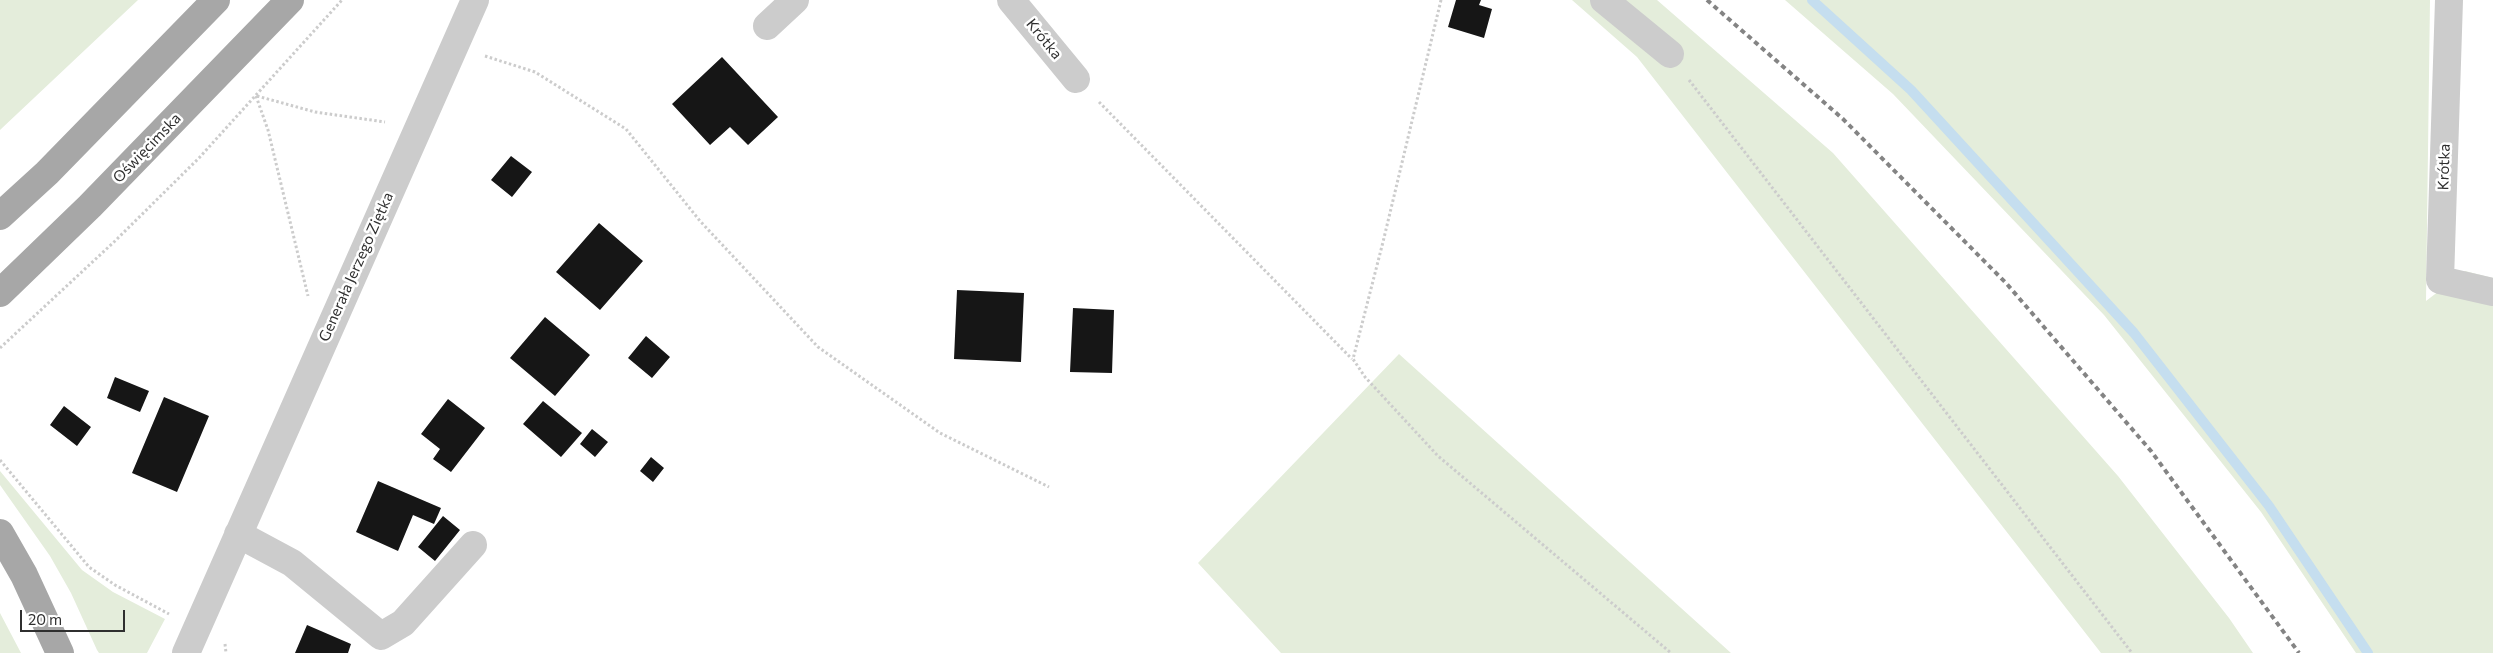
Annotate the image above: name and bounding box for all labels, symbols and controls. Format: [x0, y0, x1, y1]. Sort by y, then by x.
street label: Krótka [1022, 15, 1066, 63]
street label: Oświęcimska [109, 109, 185, 187]
street label: Krótka [2434, 143, 2454, 191]
street label: Generała Jerzego Ziętka [315, 190, 397, 344]
scale bar [22, 600, 128, 632]
text: 20 m [28, 610, 62, 628]

